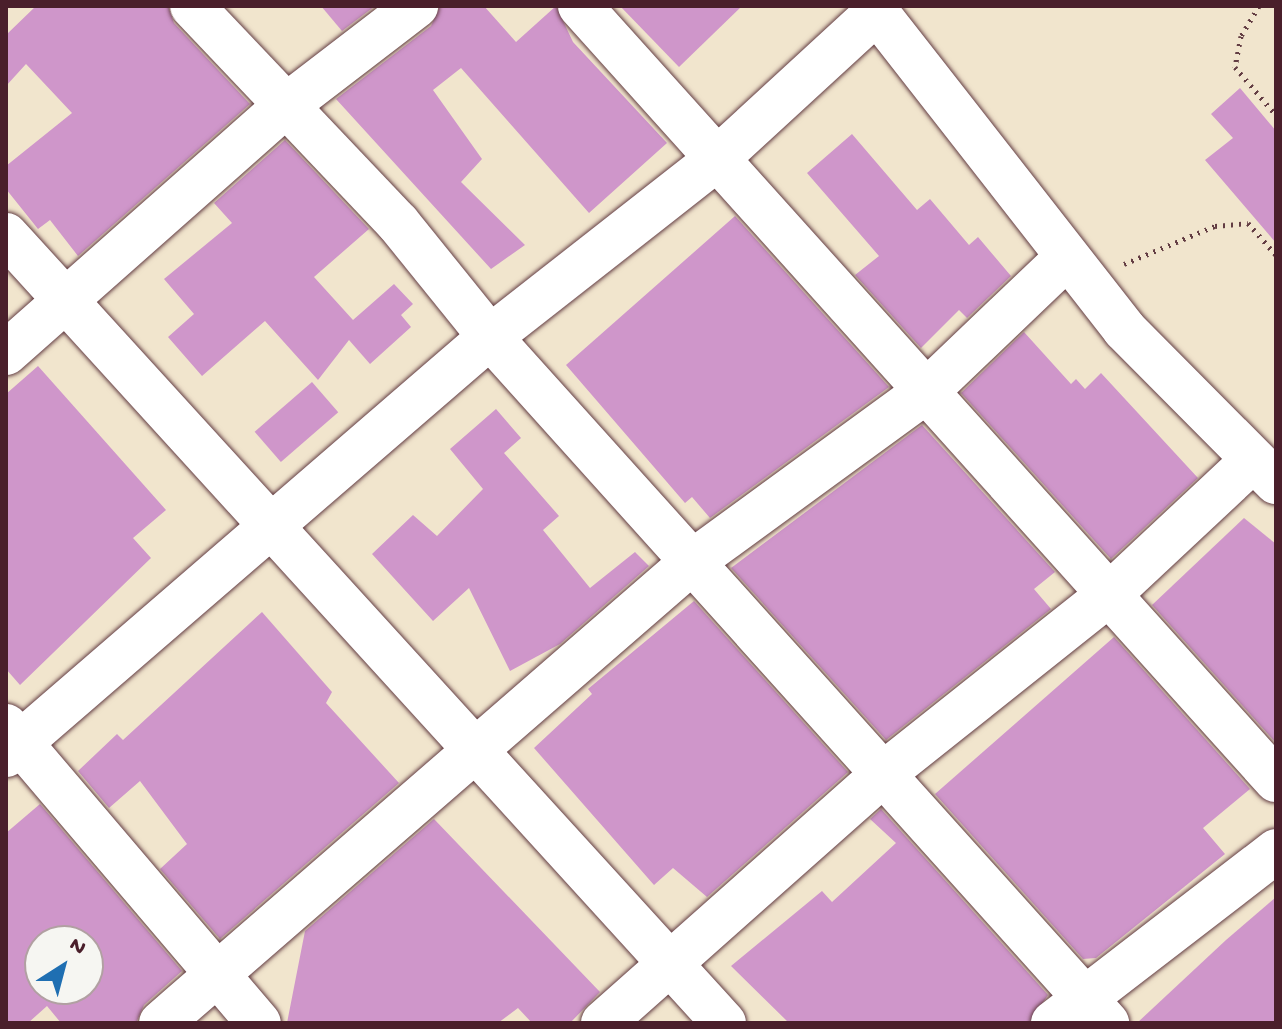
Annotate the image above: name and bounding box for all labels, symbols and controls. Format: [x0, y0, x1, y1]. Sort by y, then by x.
north arrow [24, 925, 104, 1005]
text: N [63, 932, 90, 962]

